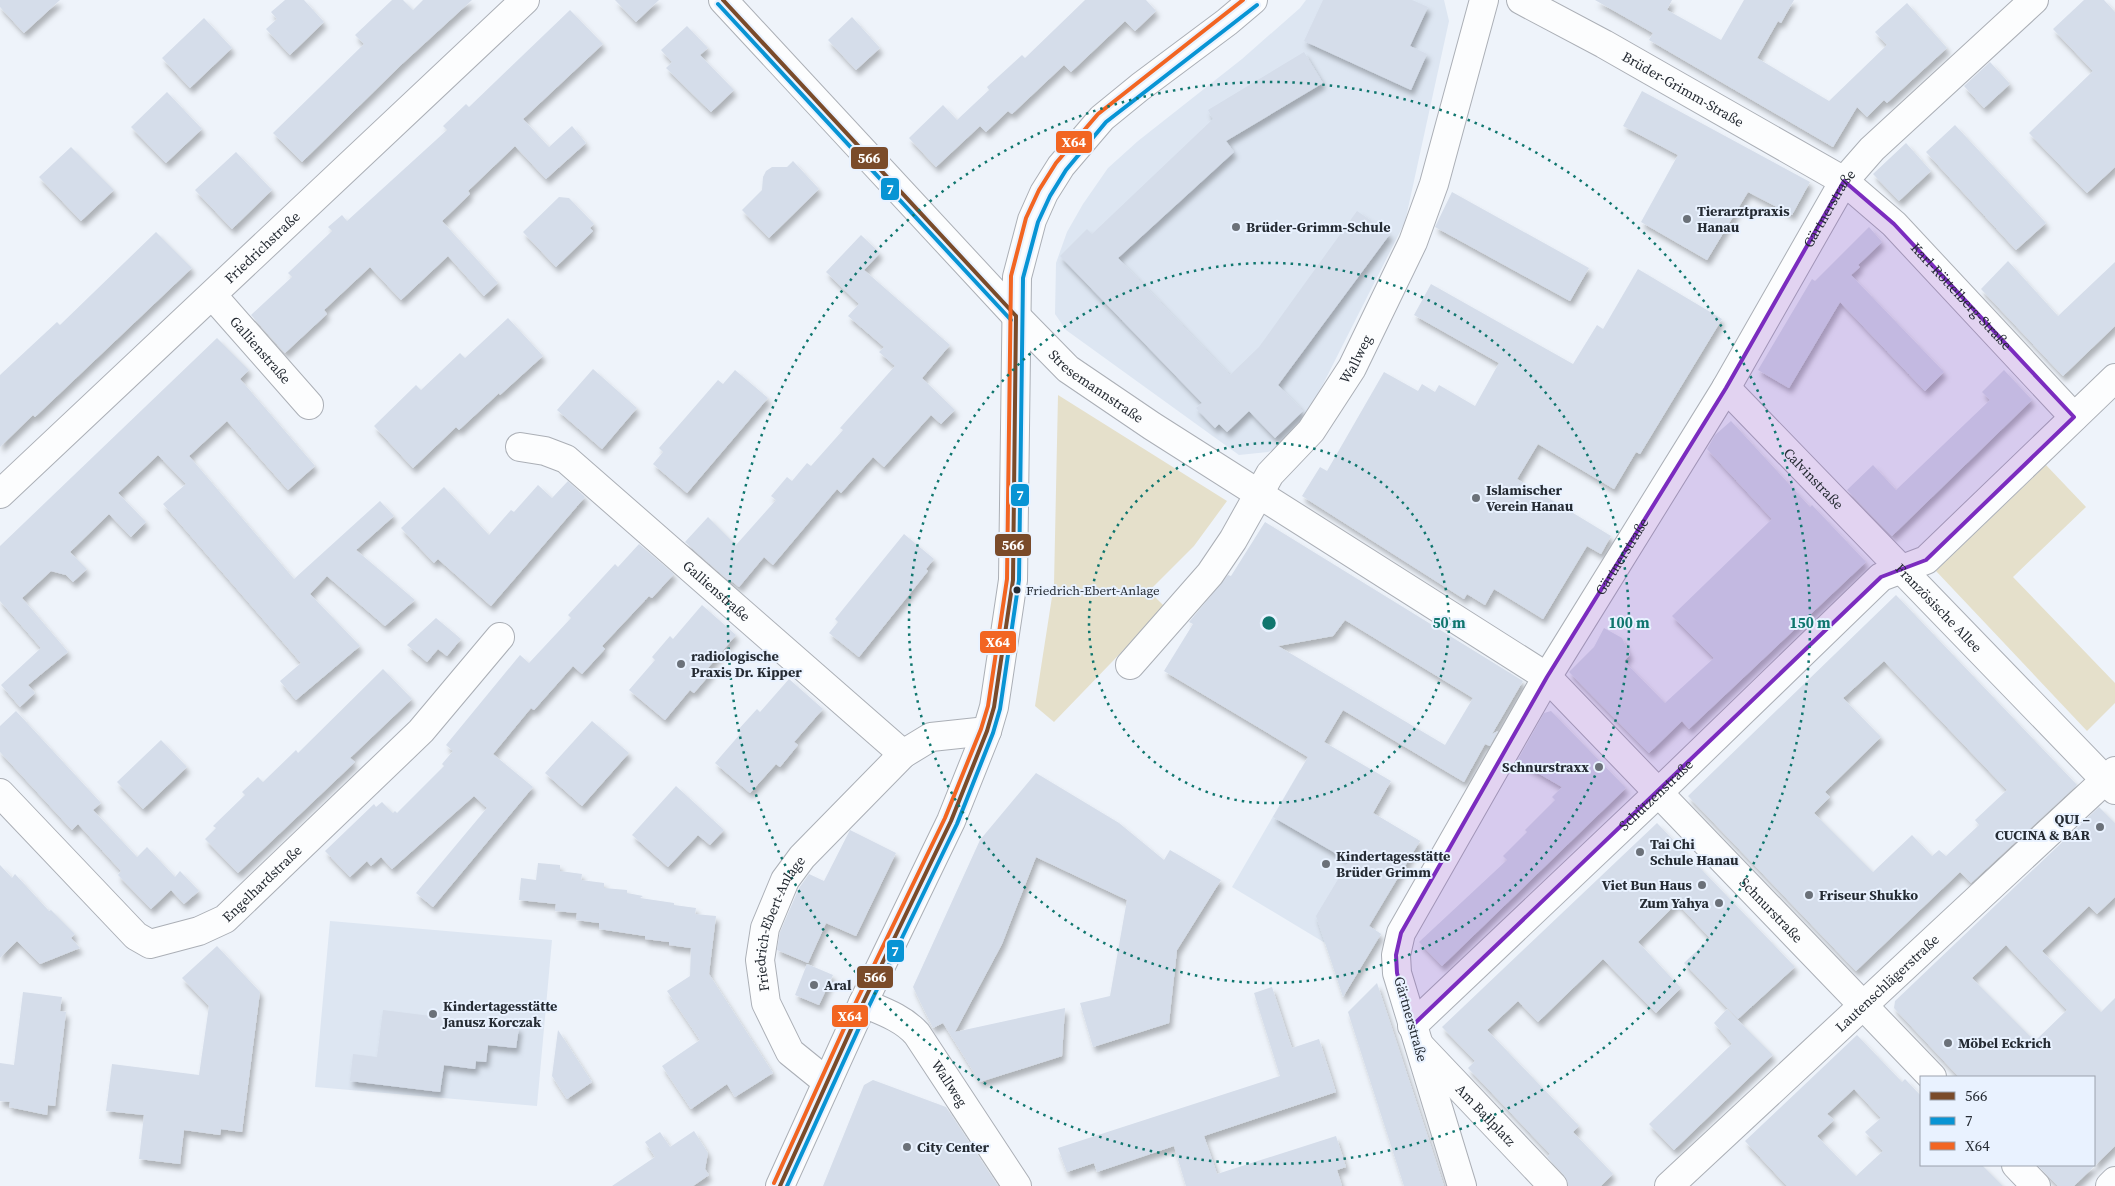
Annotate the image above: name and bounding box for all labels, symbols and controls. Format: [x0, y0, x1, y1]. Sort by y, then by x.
street label: Brüder-Grimm-Straße [1619, 46, 1748, 132]
line badge: X64 [1055, 130, 1093, 154]
text: X64 [1062, 132, 1087, 152]
line badge: 566 [850, 146, 889, 170]
text: 566 [858, 148, 881, 168]
street label: Gärtnerstraße [1798, 165, 1860, 251]
line badge: 7 [880, 177, 900, 201]
text: 7 [886, 179, 894, 199]
place label: Tierarztpraxis Hanau [1697, 201, 1790, 237]
street label: Friedrichstraße [220, 207, 304, 288]
marker: Tierarztpraxis Hanau [1681, 213, 1693, 225]
place label: Brüder-Grimm-Schule [1246, 217, 1391, 237]
marker: Brüder-Grimm-Schule [1230, 221, 1242, 233]
street label: Karl-Röttelberg-Straße [1906, 238, 2016, 354]
street label: Gallienstraße [225, 312, 296, 388]
street label: Wallweg [1334, 331, 1377, 388]
street label: Stresemannstraße [1044, 345, 1148, 428]
street label: Calvinstraße [1779, 443, 1848, 514]
place label: Islamischer Verein Hanau [1486, 480, 1574, 516]
line badge: 7 [1010, 483, 1030, 507]
text: 7 [1016, 485, 1024, 505]
marker: Islamischer Verein Hanau [1470, 492, 1482, 504]
street label: Gärtnerstraße [1590, 514, 1653, 599]
line badge: 566 [994, 533, 1032, 557]
text: 566 [1002, 535, 1025, 555]
street label: Gallienstraße [678, 556, 755, 626]
street label: Französische Allee [1891, 559, 1987, 657]
place label: Friedrich-Ebert-Anlage [1026, 582, 1160, 599]
marker: Friedrich-Ebert-Anlage [1012, 585, 1022, 595]
text: 50 m [1432, 612, 1466, 633]
text: 100 m [1608, 612, 1650, 633]
text: 150 m [1789, 612, 1831, 633]
centre of rings [1260, 614, 1278, 632]
line badge: X64 [979, 630, 1017, 654]
text: X64 [986, 632, 1011, 652]
place label: radiologische Praxis Dr. Kipper [691, 646, 802, 682]
marker: radiologische Praxis Dr. Kipper [675, 658, 687, 670]
street label: Schützenstraße [1614, 754, 1697, 835]
place label: Schnurstraxx [1502, 757, 1589, 777]
marker: Schnurstraxx [1593, 761, 1605, 773]
place label: QUI – CUCINA & BAR [1995, 809, 2090, 845]
marker: QUI – CUCINA & BAR [2094, 821, 2106, 833]
place label: Tai Chi Schule Hanau [1650, 834, 1739, 870]
street label: Engelhardstraße [218, 841, 306, 927]
place label: Kindertagesstätte Brüder Grimm [1336, 846, 1450, 882]
marker: Tai Chi Schule Hanau [1634, 846, 1646, 858]
street label: Friedrich-Ebert-Anlage [750, 851, 810, 993]
marker: Kindertagesstätte Brüder Grimm [1320, 858, 1332, 870]
street label: Schnurstraße [1735, 873, 1807, 947]
place label: Viet Bun Haus [1602, 875, 1693, 895]
marker: Viet Bun Haus [1696, 879, 1708, 891]
place label: Friseur Shukko [1819, 885, 1918, 905]
marker: Friseur Shukko [1803, 889, 1815, 901]
place label: Zum Yahya [1640, 893, 1710, 913]
marker: Zum Yahya [1713, 897, 1725, 909]
street label: Lautenschlägerstraße [1831, 930, 1943, 1036]
line badge: 7 [886, 939, 905, 963]
text: 7 [891, 941, 899, 961]
line badge: 566 [856, 965, 894, 989]
text: 566 [864, 967, 887, 987]
street label: Gärtnerstraße [1389, 974, 1433, 1064]
place label: Aral [824, 975, 852, 995]
marker: Aral [808, 979, 820, 991]
place label: Kindertagesstätte Janusz Korczak [442, 996, 557, 1032]
line badge: X64 [831, 1004, 869, 1028]
text: X64 [838, 1006, 863, 1026]
marker: Kindertagesstätte Janusz Korczak [427, 1008, 439, 1020]
place label: Möbel Eckrich [1958, 1033, 2051, 1053]
marker: Möbel Eckrich [1942, 1037, 1954, 1049]
street label: Wallweg [927, 1056, 972, 1111]
legend [1920, 1076, 2095, 1166]
street label: Am Ballplatz [1451, 1079, 1521, 1151]
text: 566 [1965, 1085, 1988, 1106]
text: 7 [1965, 1110, 1973, 1131]
text: X64 [1965, 1135, 1990, 1156]
place label: City Center [917, 1137, 989, 1157]
marker: City Center [901, 1141, 913, 1153]

